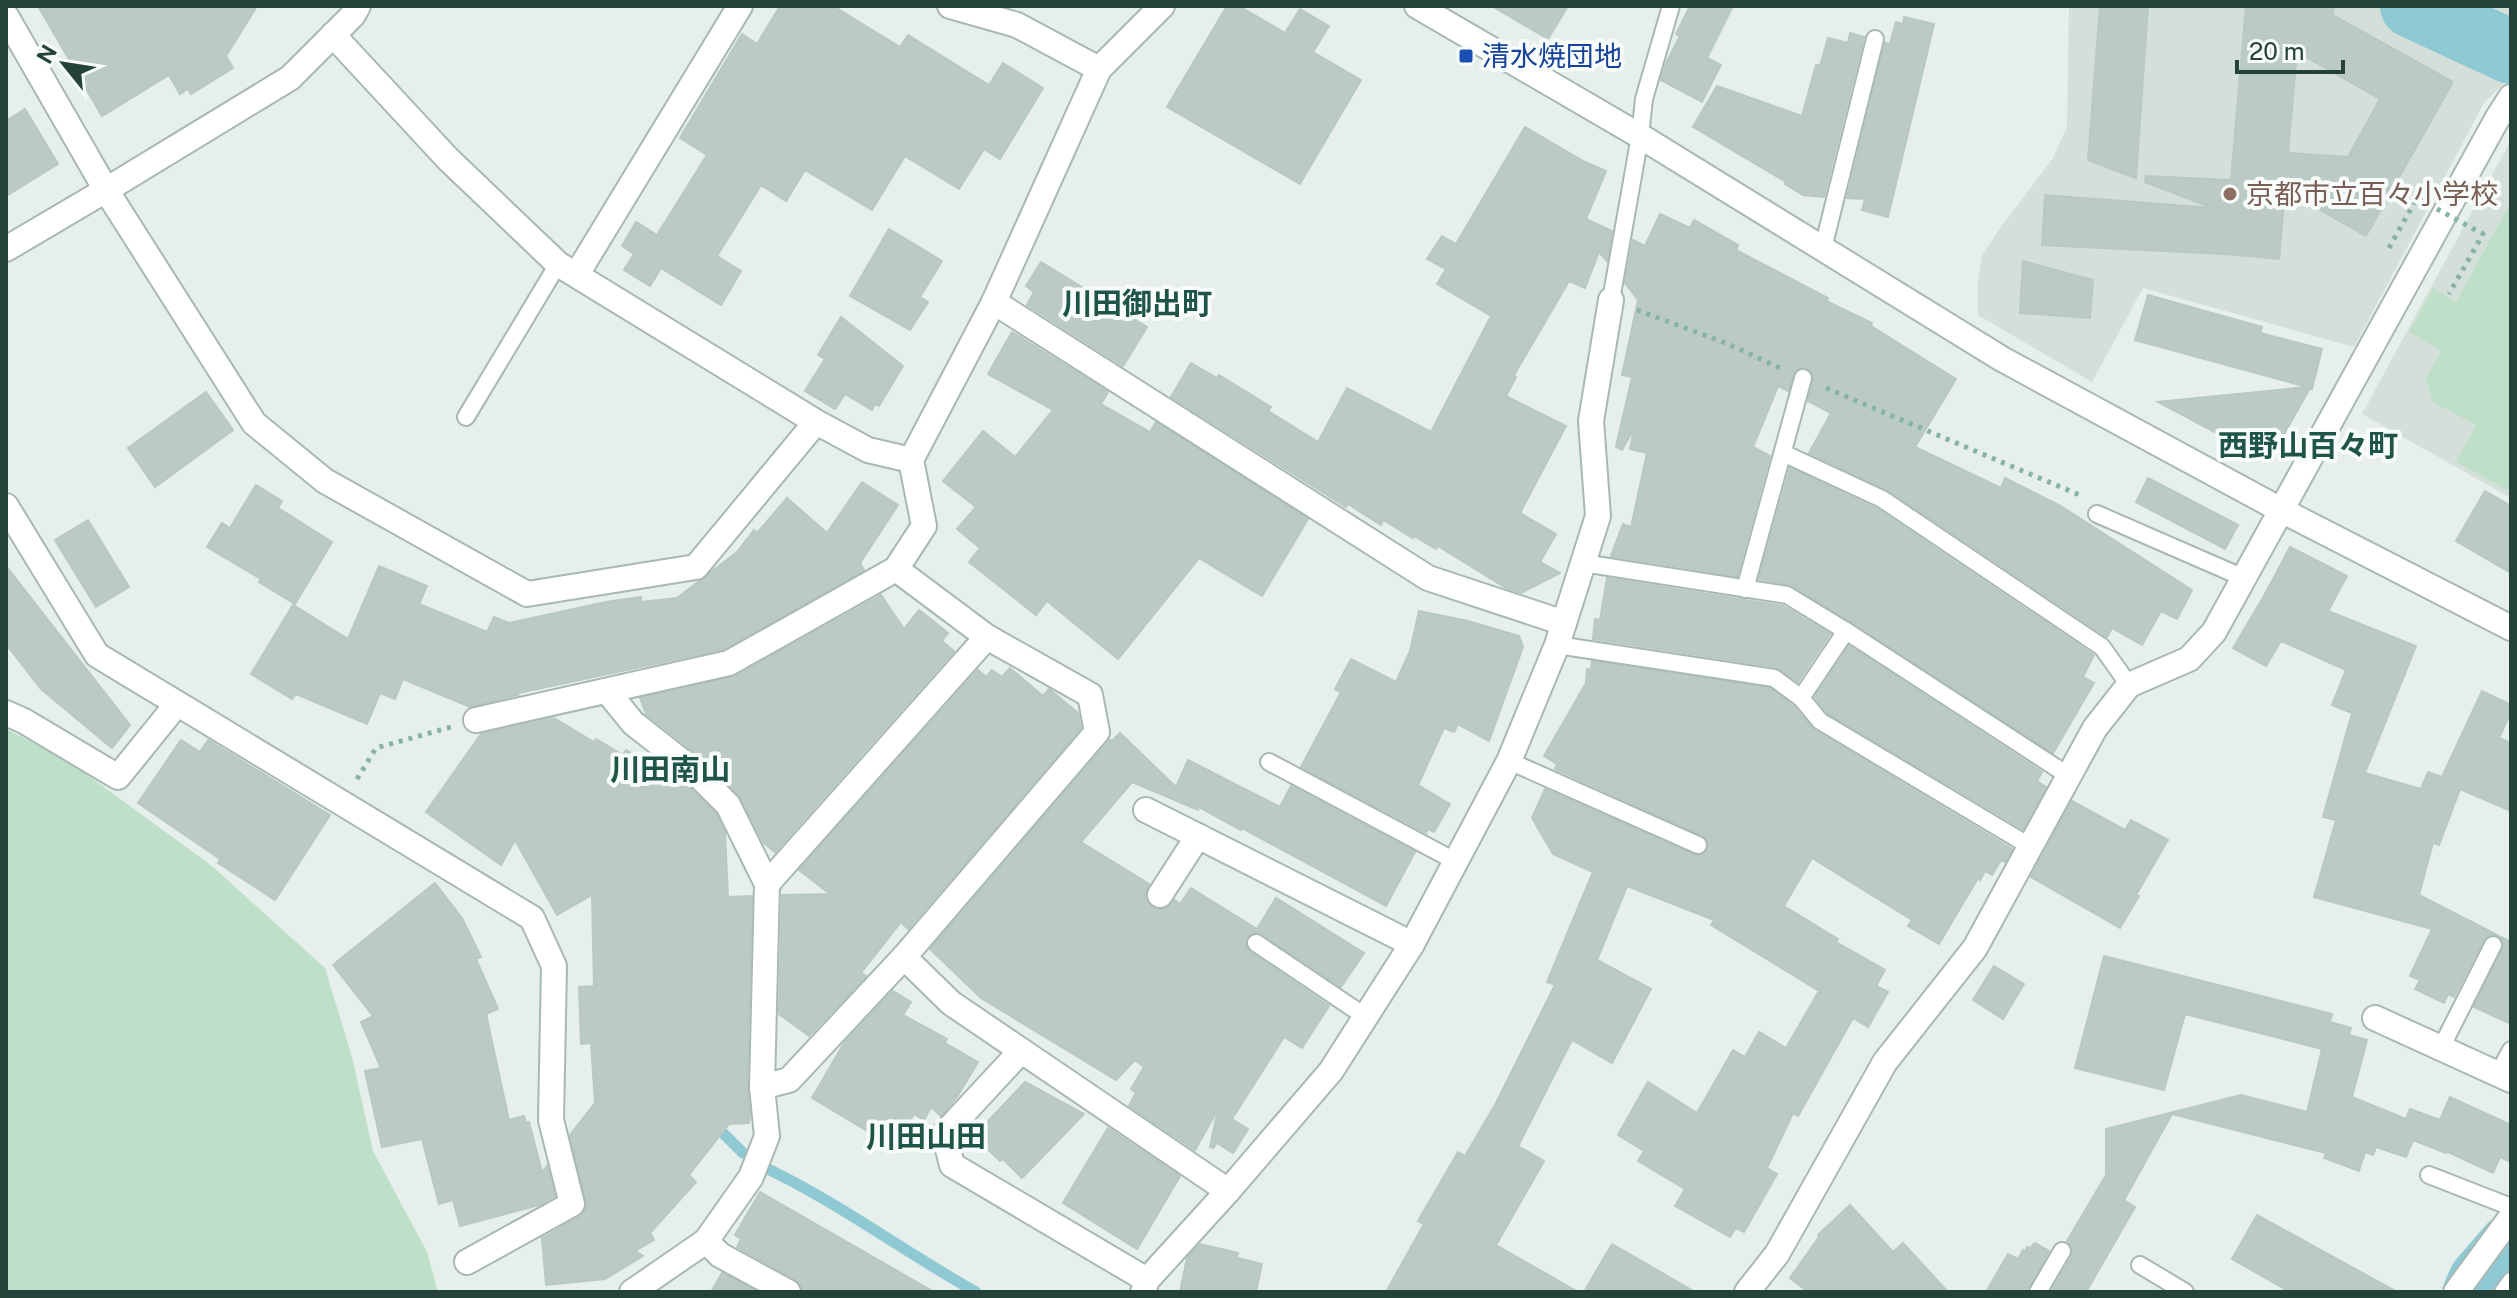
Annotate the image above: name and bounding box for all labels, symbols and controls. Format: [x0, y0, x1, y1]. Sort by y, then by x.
north arrow [24, 24, 104, 104]
scale bar [2237, 24, 2343, 74]
text: 20 m [2249, 37, 2305, 65]
place label: 清水焼団地 [1482, 39, 1622, 72]
text: N [31, 40, 62, 68]
marker: 清水焼団地 [1457, 47, 1475, 65]
place label: 京都市立百々小学校 [2246, 177, 2498, 210]
marker: 京都市立百々小学校 [2221, 185, 2239, 203]
district label: 川田御出町 [1062, 285, 1212, 321]
district label: 西野山百々町 [2218, 427, 2398, 463]
district label: 川田南山 [610, 751, 730, 787]
district label: 川田山田 [866, 1118, 986, 1154]

